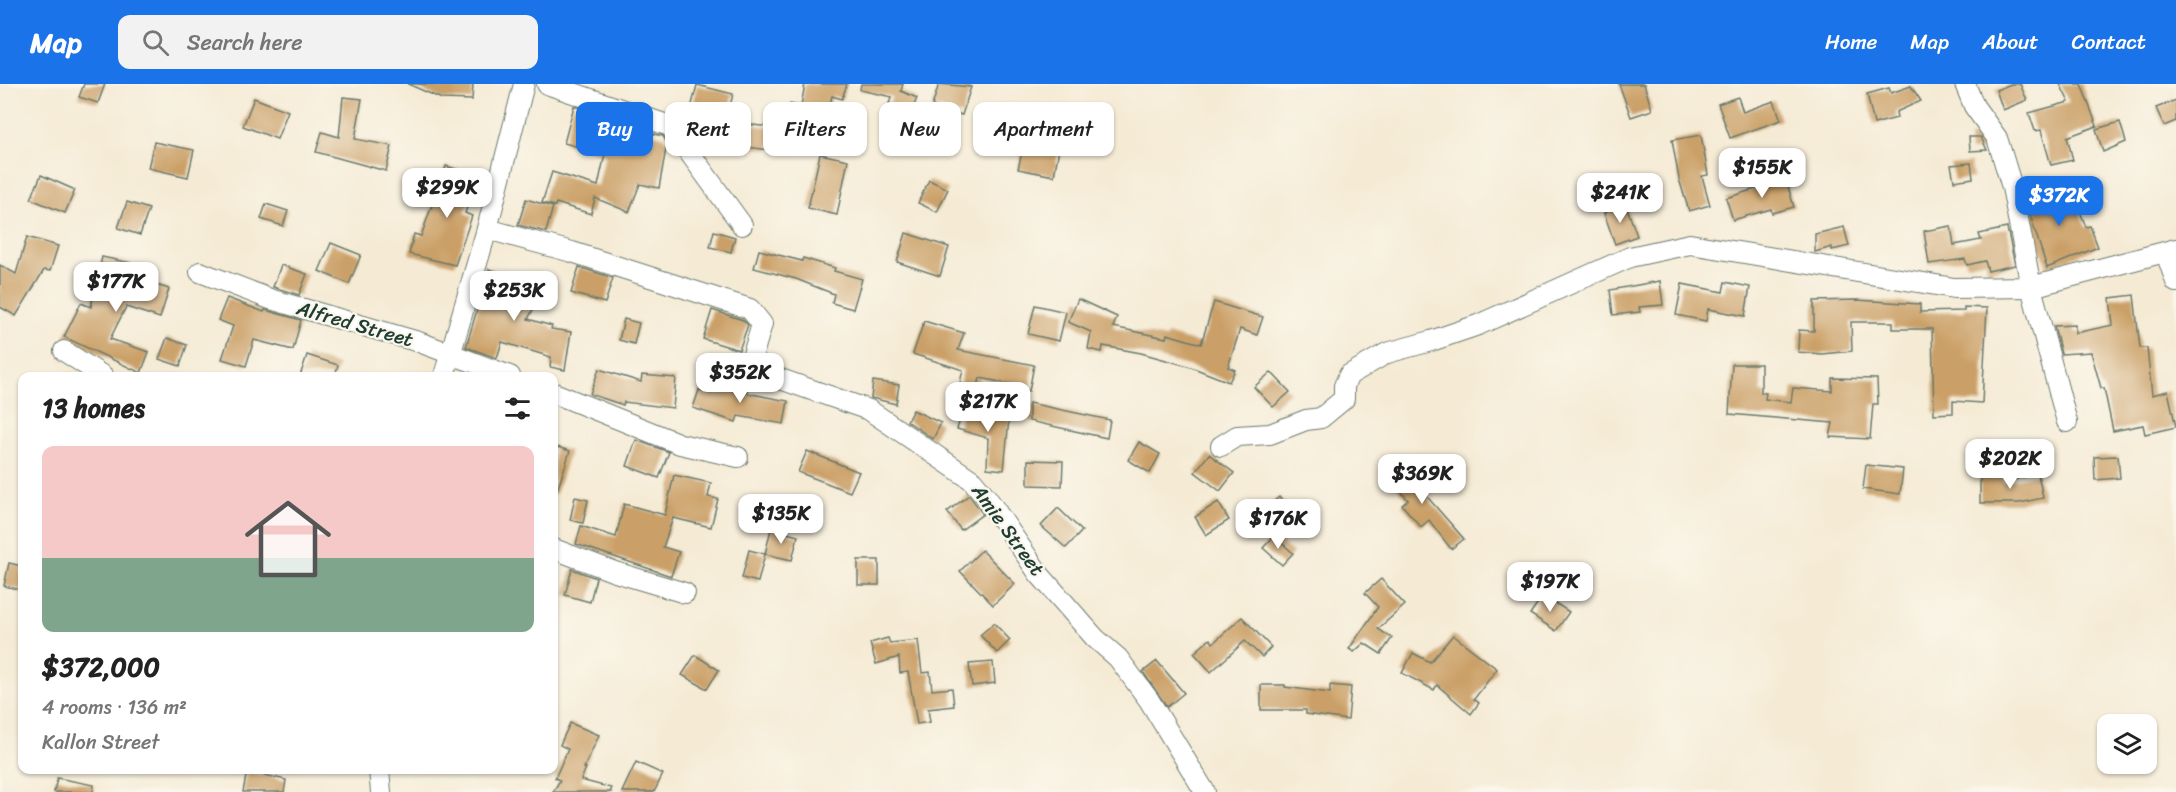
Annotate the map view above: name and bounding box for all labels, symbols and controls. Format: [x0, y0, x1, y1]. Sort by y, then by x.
search box [118, 15, 538, 69]
text: Map [30, 18, 82, 67]
text: Search here [187, 23, 303, 62]
text: Home [1825, 23, 1877, 61]
text: Map [1910, 23, 1949, 61]
text: About [1982, 23, 2039, 61]
text: Contact [2072, 23, 2146, 61]
icon: search [139, 26, 172, 59]
chip: Buy [576, 102, 653, 156]
chip: Rent [665, 102, 751, 156]
chip: Filters [763, 102, 867, 156]
chip: New [879, 102, 961, 156]
chip: Apartment [973, 102, 1114, 156]
pin: $155K [1720, 148, 1804, 199]
text: $155K [1733, 150, 1791, 185]
pin: $299K [405, 168, 489, 219]
text: $299K [416, 170, 478, 205]
pin: $241K [1578, 173, 1662, 224]
text: $241K [1591, 175, 1649, 210]
pin: $372K [2017, 176, 2101, 227]
text: $372K [2029, 178, 2089, 213]
pin: $177K [74, 262, 158, 313]
text: $177K [87, 264, 145, 299]
pin: $253K [472, 271, 556, 322]
text: $253K [484, 273, 544, 308]
street label: Alfred Street [292, 290, 418, 357]
pin: $352K [698, 353, 782, 404]
text: $352K [710, 355, 770, 390]
pin: $217K [946, 382, 1030, 433]
text: $217K [959, 384, 1017, 419]
text: 13 homes [42, 385, 145, 431]
icon: filters [501, 392, 534, 425]
pin: $202K [1968, 439, 2052, 490]
text: $202K [1979, 441, 2041, 476]
pin: $369K [1380, 454, 1464, 505]
text: $369K [1392, 456, 1452, 491]
street label: Amie Street [962, 475, 1054, 584]
icon: home [234, 485, 342, 593]
pin: $135K [739, 494, 823, 545]
text: $135K [752, 496, 810, 531]
pin: $176K [1236, 499, 1320, 550]
text: $176K [1250, 501, 1306, 536]
pin: $197K [1508, 562, 1592, 613]
text: $197K [1521, 564, 1579, 599]
text: $372,000 [42, 644, 160, 690]
text: 4 rooms · 136 m² [42, 690, 187, 725]
map controls [2097, 714, 2157, 774]
button: layers [2097, 714, 2157, 774]
text: Kallon Street [42, 725, 159, 760]

